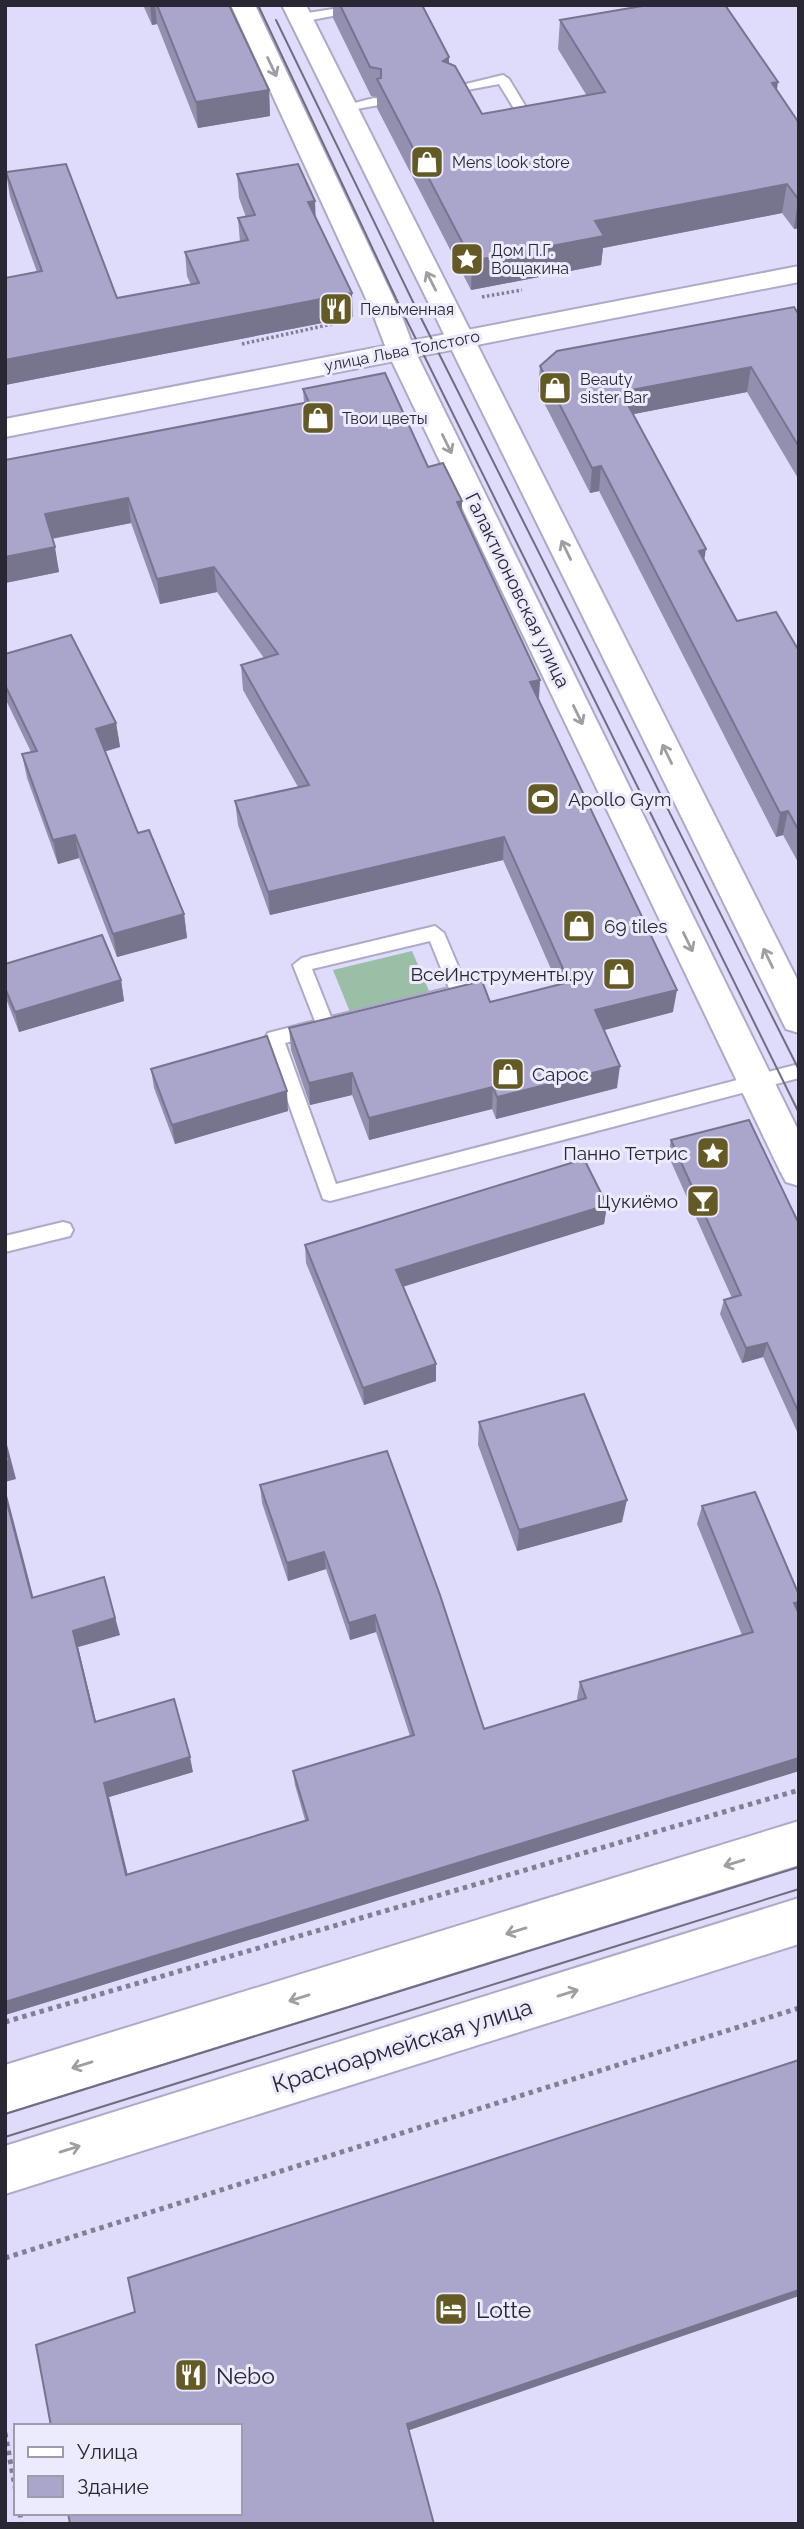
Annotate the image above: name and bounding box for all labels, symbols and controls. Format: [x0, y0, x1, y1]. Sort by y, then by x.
one-way arrow [266, 56, 279, 77]
shop icon: Mens look store [408, 143, 446, 181]
place label: Mens look store [452, 153, 570, 172]
place icon: Дом П.Г. Вощакина [448, 240, 486, 278]
place label: Дом П.Г. Вощакина [491, 241, 569, 278]
one-way arrow [424, 271, 438, 292]
restaurant icon: Пельменная [317, 290, 355, 328]
place label: Пельменная [360, 300, 454, 319]
street label: улица Льва Толстого [323, 327, 481, 375]
shop icon: Beauty sister Bar [536, 369, 574, 407]
place label: Beauty sister Bar [580, 370, 648, 407]
shop icon: Твои цветы [299, 399, 337, 437]
place label: Твои цветы [342, 409, 428, 428]
one-way arrow [441, 433, 455, 454]
street label: Галактионовская улица [461, 489, 575, 691]
one-way arrow [558, 540, 572, 561]
one-way arrow [572, 704, 586, 725]
one-way arrow [659, 744, 673, 765]
sports icon: Apollo Gym [524, 780, 562, 818]
place label: Apollo Gym [568, 788, 672, 810]
shop icon: 69 tiles [560, 907, 598, 945]
place label: 69 tiles [604, 915, 667, 937]
one-way arrow [682, 931, 695, 952]
one-way arrow [761, 948, 775, 968]
shop icon: ВсеИнструменты.ру [600, 955, 638, 993]
place label: ВсеИнструменты.ру [410, 963, 594, 985]
shop icon: Сарос [489, 1055, 527, 1093]
place label: Сарос [532, 1063, 589, 1085]
place icon: Панно Тетрис [694, 1134, 732, 1172]
place label: Панно Тетрис [563, 1142, 688, 1164]
bar icon: Цукиёмо [684, 1182, 722, 1220]
place label: Цукиёмо [597, 1190, 678, 1212]
one-way arrow [723, 1858, 745, 1871]
one-way arrow [506, 1925, 528, 1938]
one-way arrow [557, 1986, 579, 1999]
one-way arrow [288, 1992, 310, 2005]
street label: Красноармейская улица [269, 1993, 535, 2097]
one-way arrow [71, 2060, 93, 2072]
one-way arrow [59, 2142, 81, 2155]
hotel icon: Lotte [432, 2290, 470, 2328]
place label: Lotte [476, 2296, 531, 2323]
restaurant icon: Nebo [172, 2356, 210, 2394]
place label: Nebo [216, 2362, 275, 2389]
legend [14, 2424, 242, 2515]
text: Улица [77, 2439, 138, 2464]
text: Здание [77, 2474, 149, 2499]

